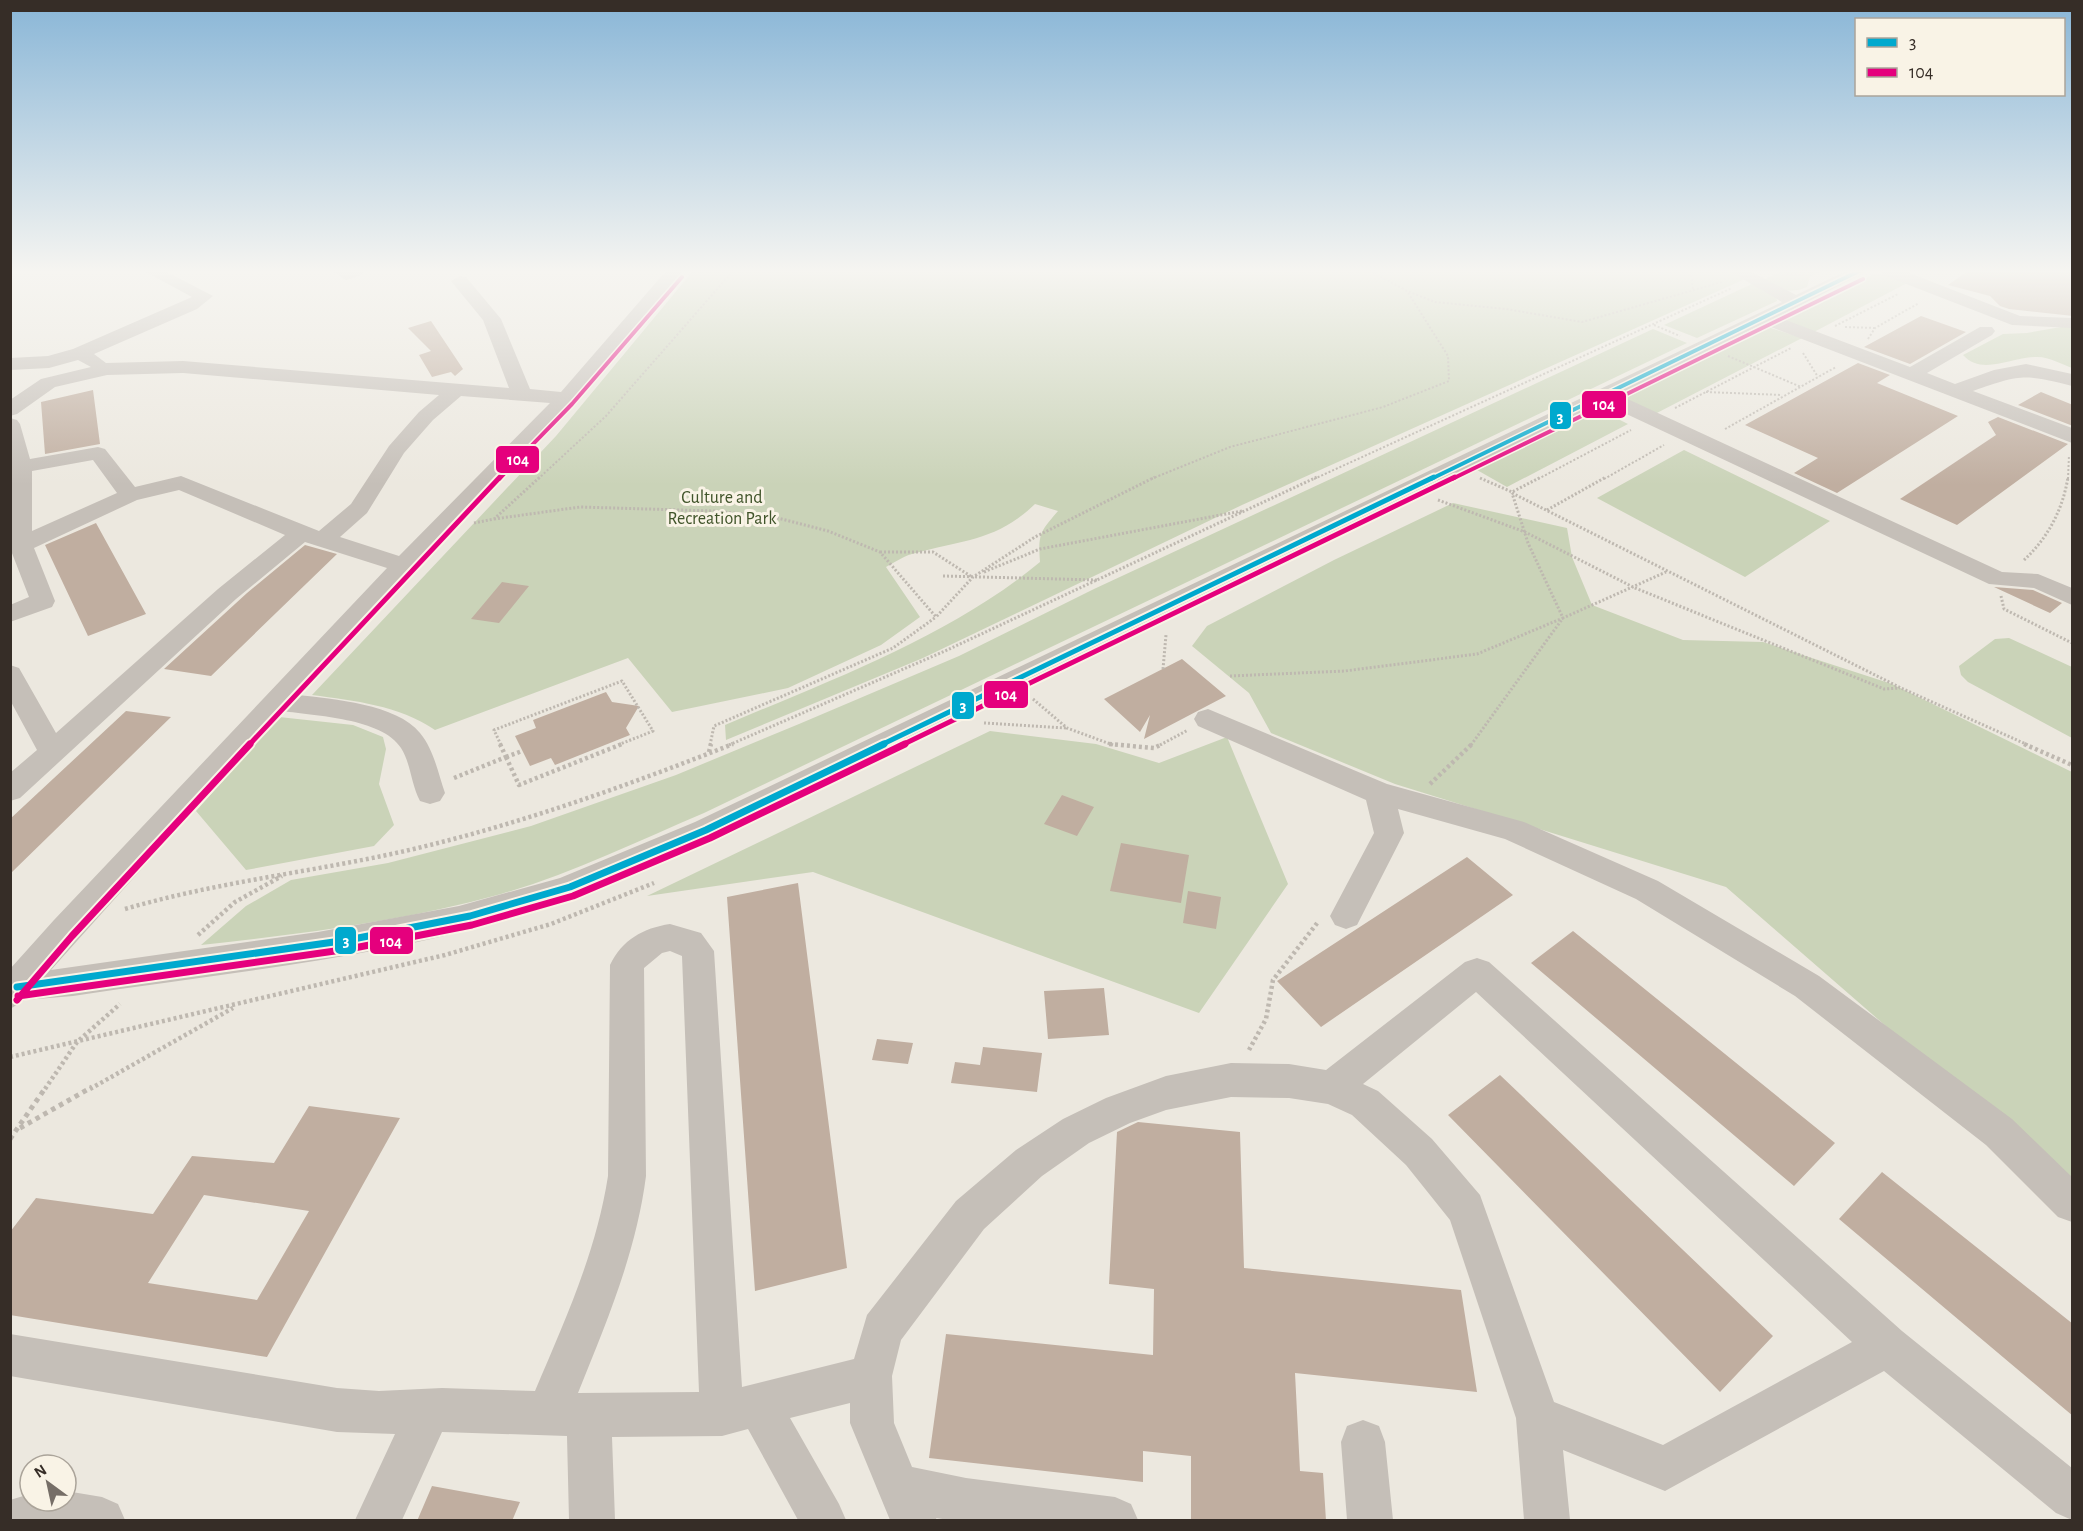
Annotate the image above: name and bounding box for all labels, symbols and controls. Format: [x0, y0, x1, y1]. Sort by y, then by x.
legend [1855, 18, 2065, 96]
text: 3 [1909, 34, 1916, 52]
text: 104 [1909, 64, 1934, 82]
line badge: 104 [1581, 390, 1627, 419]
text: 104 [1593, 397, 1615, 413]
line badge: 3 [1549, 401, 1572, 430]
text: 3 [1557, 409, 1564, 425]
line badge: 104 [495, 445, 540, 474]
text: 104 [507, 452, 529, 468]
park label: Culture and Recreation Park [668, 489, 777, 528]
line badge: 104 [983, 680, 1029, 709]
text: 104 [995, 687, 1017, 703]
line badge: 3 [951, 691, 975, 720]
text: 3 [960, 698, 967, 714]
line badge: 3 [334, 926, 357, 955]
line badge: 104 [369, 926, 414, 955]
text: 3 [343, 933, 350, 949]
text: 104 [380, 934, 402, 950]
north arrow [18, 1453, 78, 1513]
text: N [31, 1462, 49, 1481]

